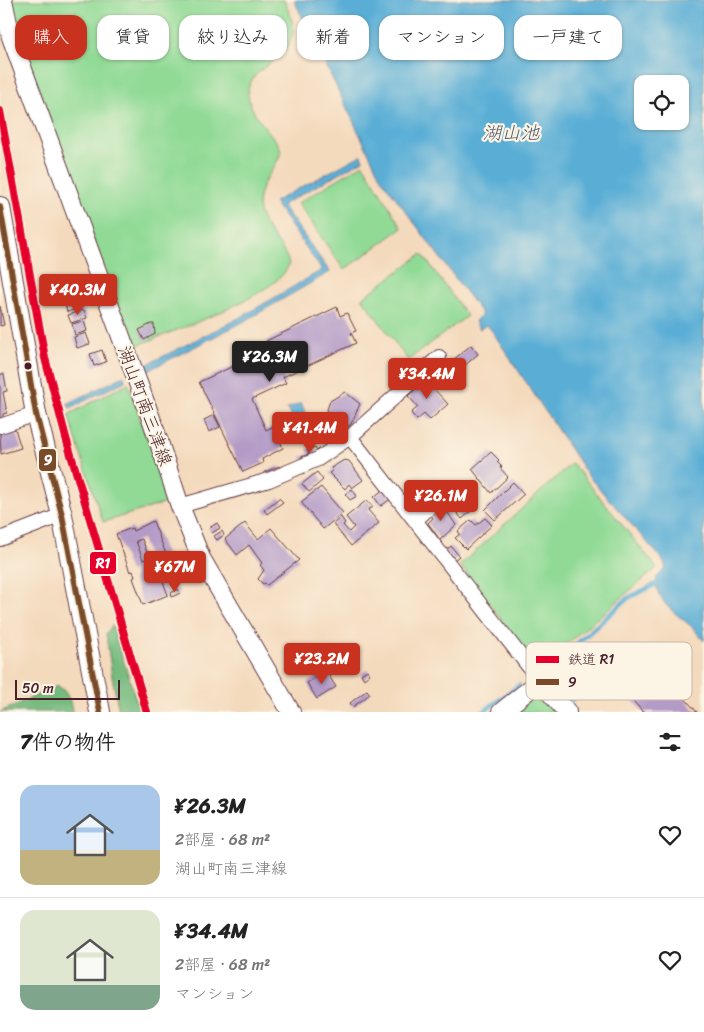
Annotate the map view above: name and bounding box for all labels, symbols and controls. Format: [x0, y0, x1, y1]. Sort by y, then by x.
chip: 購入 [15, 15, 87, 60]
chip: 賃貸 [97, 15, 169, 60]
chip: 絞り込み [179, 15, 287, 60]
chip: 新着 [297, 15, 369, 60]
chip: マンション [379, 15, 504, 60]
chip: 一戸建て [514, 15, 622, 60]
map controls [634, 75, 689, 130]
button: locate [634, 75, 689, 130]
water label: 湖山池 [482, 116, 540, 149]
pin: ¥40.3M [37, 274, 119, 316]
text: ¥40.3M [50, 275, 106, 304]
pin: ¥26.3M [229, 340, 311, 383]
street label: 湖山町南三津線 [108, 341, 182, 471]
text: ¥26.3M [243, 342, 297, 371]
pin: ¥34.4M [386, 358, 468, 400]
text: ¥34.4M [399, 359, 455, 388]
unlabelled marker [23, 361, 33, 371]
pin: ¥41.4M [269, 412, 351, 454]
text: ¥41.4M [283, 413, 337, 442]
line badge: 9 [38, 448, 57, 472]
text: 9 [44, 448, 53, 473]
pin: ¥26.1M [400, 480, 482, 522]
text: ¥26.1M [415, 481, 467, 510]
pin: ¥67M [145, 550, 205, 593]
line badge: R1 [89, 551, 117, 575]
text: R1 [95, 551, 110, 576]
text: ¥67M [155, 552, 195, 581]
pin: ¥23.2M [281, 642, 363, 685]
legend [526, 642, 692, 700]
text: ¥23.2M [295, 644, 349, 673]
text: 鉄道 R1 [568, 647, 614, 672]
text: 9 [568, 670, 577, 695]
text: 50 m [22, 676, 54, 701]
scale bar [15, 677, 120, 700]
text: 7件の物件 [20, 723, 116, 761]
icon: filters [656, 728, 684, 756]
text: ¥26.3M [175, 787, 246, 825]
icon: home [60, 805, 120, 865]
icon: heart [656, 821, 684, 849]
text: 2部屋 · 68 m² [175, 825, 270, 854]
text: 湖山町南三津線 [175, 854, 287, 883]
text: ¥34.4M [175, 912, 248, 950]
icon: home [60, 930, 120, 990]
icon: heart [656, 946, 684, 974]
text: 2部屋 · 68 m² [175, 950, 270, 979]
text: マンション [175, 979, 254, 1008]

